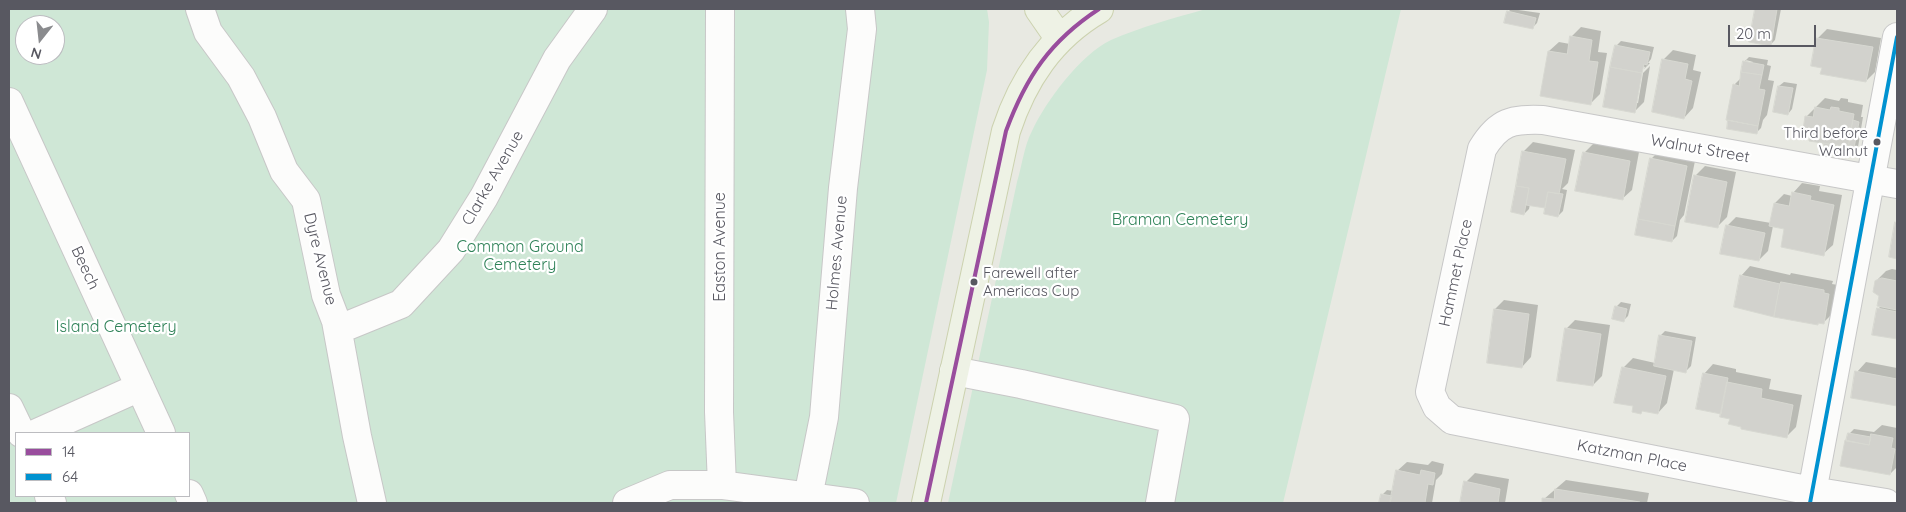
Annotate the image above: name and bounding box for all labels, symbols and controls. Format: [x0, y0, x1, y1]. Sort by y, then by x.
north arrow [15, 15, 65, 65]
scale bar [1731, 15, 1818, 47]
text: 20 m [1736, 24, 1771, 43]
text: N [29, 43, 44, 64]
place label: Third before Walnut [1783, 124, 1868, 159]
street label: Clarke Avenue [458, 127, 528, 229]
street label: Walnut Street [1649, 131, 1751, 167]
marker: Third before Walnut [1872, 137, 1882, 147]
street label: Easton Avenue [710, 192, 730, 302]
street label: Holmes Avenue [822, 195, 852, 311]
park label: Braman Cemetery [1112, 210, 1248, 230]
street label: Dyre Avenue [299, 211, 341, 307]
street label: Hammet Place [1435, 217, 1477, 329]
park label: Common Ground Cemetery [456, 237, 584, 275]
street label: Beech [67, 243, 103, 293]
place label: Farewell after Americas Cup [983, 264, 1079, 299]
marker: Farewell after Americas Cup [969, 277, 979, 287]
park label: Island Cemetery [56, 317, 176, 337]
legend [15, 432, 190, 497]
street label: Katzman Place [1575, 436, 1689, 476]
text: 14 [62, 442, 75, 461]
text: 64 [62, 467, 78, 486]

